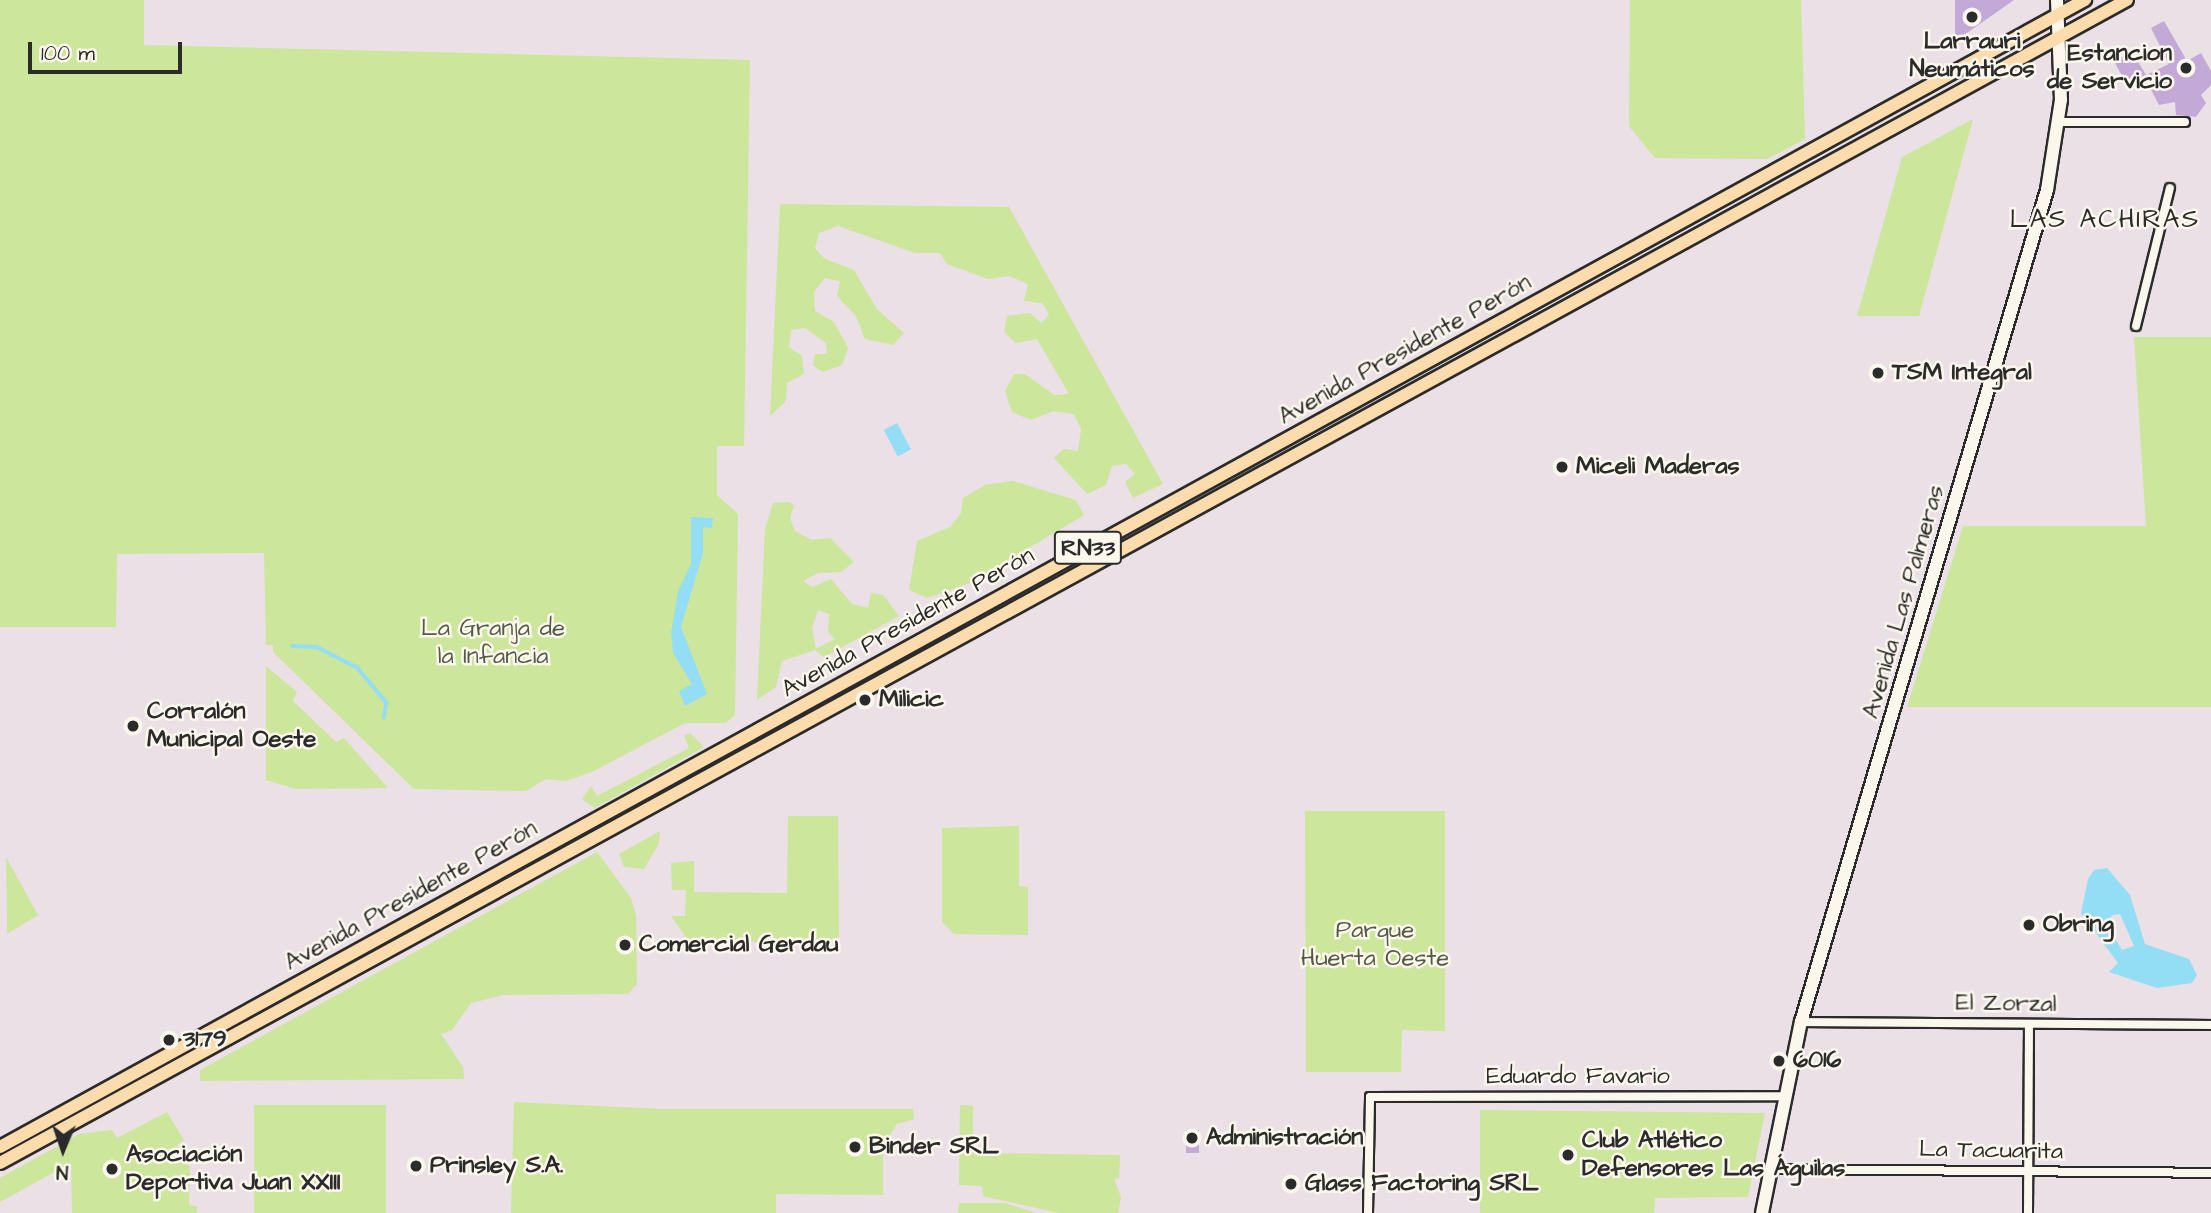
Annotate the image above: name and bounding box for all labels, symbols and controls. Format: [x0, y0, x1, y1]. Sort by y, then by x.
marker: Larrauri Neumáticos [1964, 9, 1980, 25]
scale bar [32, 28, 186, 72]
place label: Larrauri Neumáticos [1909, 28, 2035, 84]
text: 100 m [41, 39, 95, 68]
place label: Estancion de Servicio [2047, 40, 2172, 96]
marker: Estancion de Servicio [2178, 60, 2194, 76]
district label: LAS ACHIRAS [2011, 204, 2199, 236]
street label: Avenida Presidente Perón [1274, 268, 1536, 432]
place label: TSM Integral [1892, 359, 2032, 387]
marker: TSM Integral [1870, 365, 1886, 381]
place label: Miceli Maderas [1576, 453, 1740, 481]
marker: Miceli Maderas [1554, 459, 1570, 475]
street label: Avenida Las Palmeras [1857, 482, 1951, 722]
road number: RN33 [1053, 528, 1123, 568]
street label: Avenida Presidente Perón [777, 541, 1039, 705]
park label: La Granja de la Infancia [421, 615, 565, 671]
place label: Milicic [879, 686, 944, 714]
marker: Milicic [857, 692, 873, 708]
place label: Corralón Municipal Oeste [147, 698, 316, 754]
marker: Corralón Municipal Oeste [125, 718, 141, 734]
street label: Avenida Presidente Perón [280, 814, 542, 978]
place label: Obring [2043, 911, 2114, 939]
park label: Parque Huerta Oeste [1301, 917, 1449, 973]
marker: Obring [2021, 917, 2037, 933]
place label: Comercial Gerdau [639, 931, 838, 959]
marker: Comercial Gerdau [617, 937, 633, 953]
street label: El Zorzal [1955, 989, 2057, 1019]
place label: 3179 [183, 1026, 227, 1054]
marker: 3179 [161, 1032, 177, 1048]
place label: 6016 [1793, 1047, 1841, 1075]
marker: 6016 [1771, 1053, 1787, 1069]
street label: Eduardo Favario [1486, 1063, 1670, 1091]
north arrow [28, 1115, 98, 1185]
place label: Administración [1206, 1124, 1363, 1152]
place label: Club Atlético Defensores Las Águilas [1582, 1127, 1845, 1183]
marker: Administración [1184, 1130, 1200, 1146]
place label: Binder SRL [869, 1133, 999, 1161]
street label: La Tacuarita [1919, 1135, 2063, 1167]
marker: Binder SRL [847, 1139, 863, 1155]
place label: Asociación Deportiva Juan XXIII [126, 1141, 341, 1197]
marker: Club Atlético Defensores Las Águilas [1560, 1147, 1576, 1163]
place label: Prinsley S.A. [430, 1152, 563, 1180]
text: N [56, 1158, 69, 1185]
marker: Prinsley S.A. [408, 1158, 424, 1174]
marker: Asociación Deportiva Juan XXIII [104, 1161, 120, 1177]
place label: Glass Factoring SRL [1305, 1170, 1539, 1198]
marker: Glass Factoring SRL [1283, 1176, 1299, 1192]

